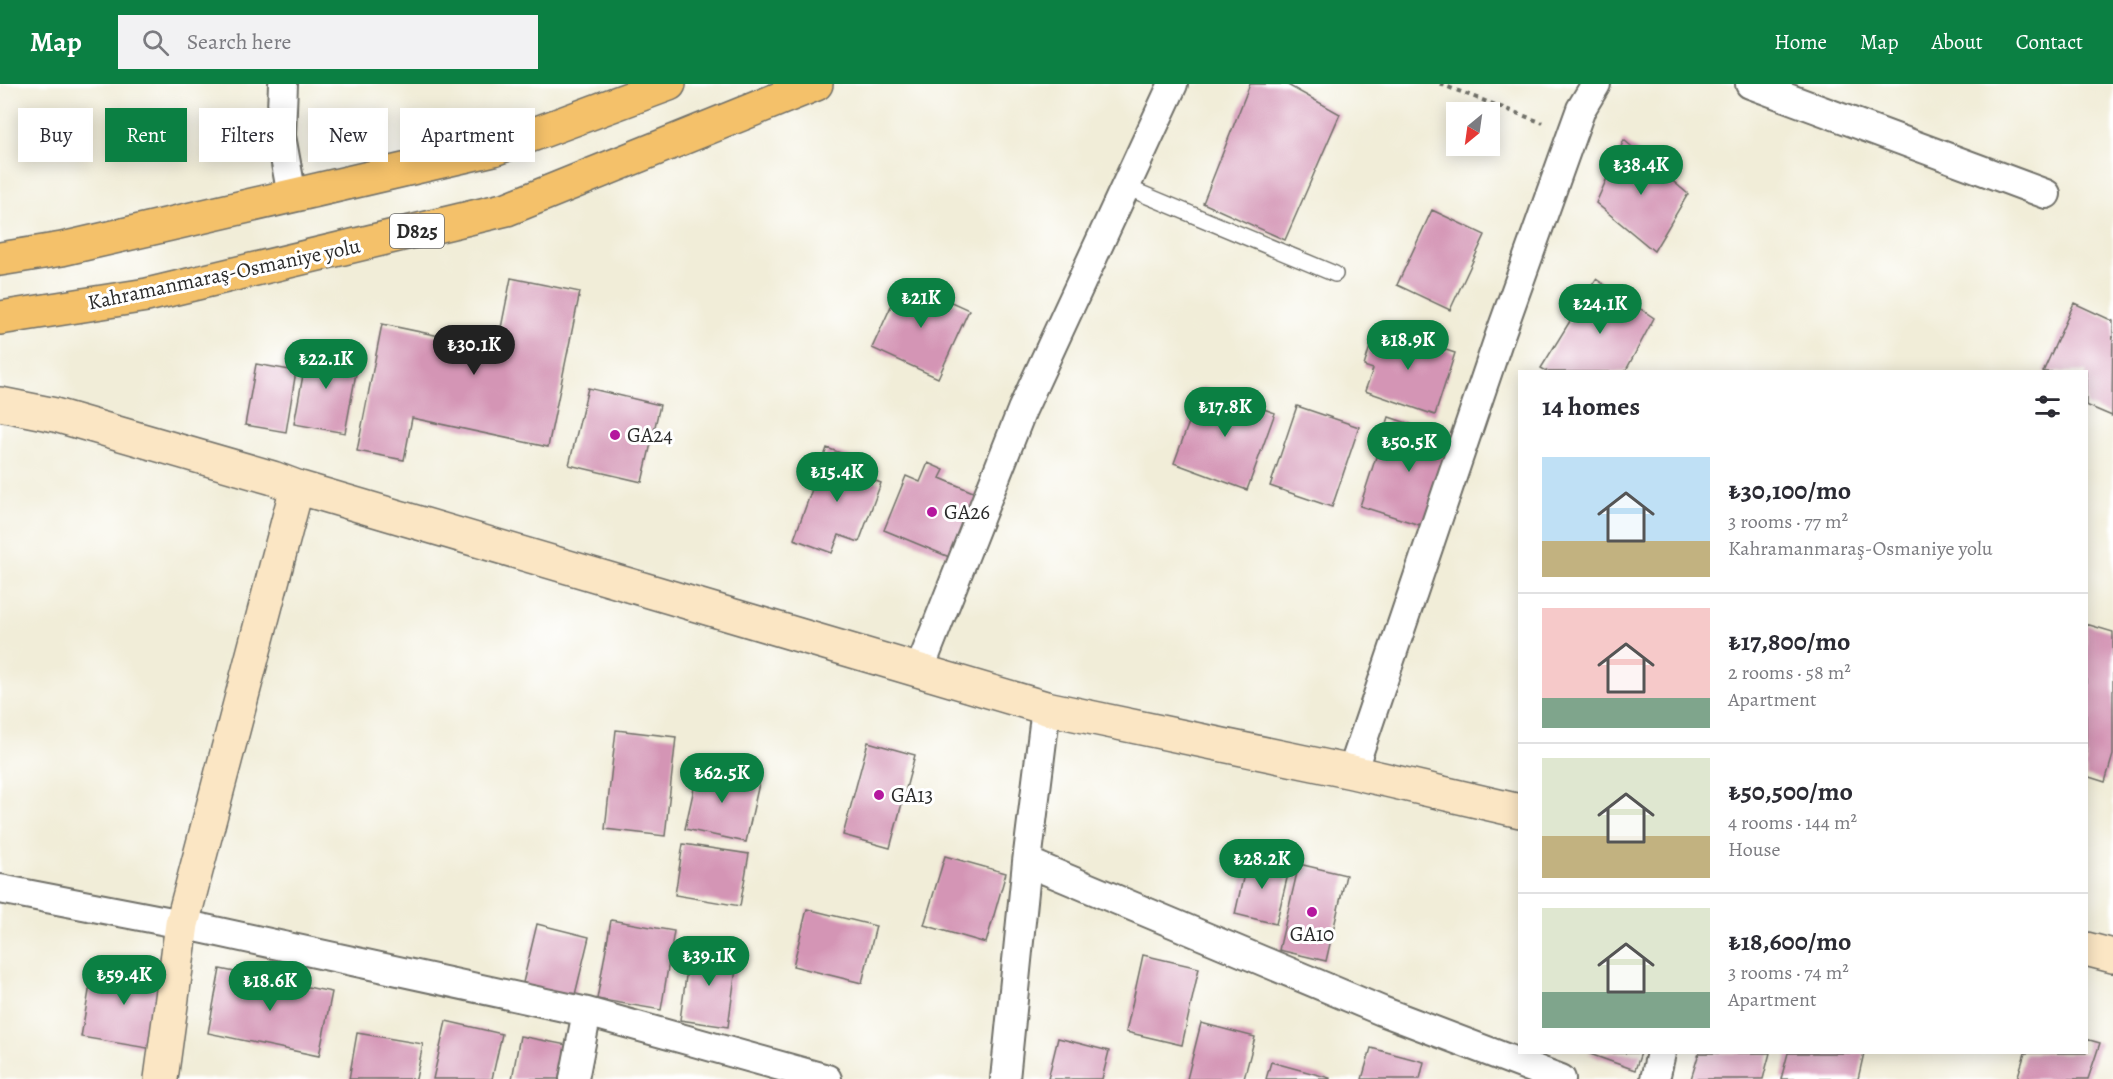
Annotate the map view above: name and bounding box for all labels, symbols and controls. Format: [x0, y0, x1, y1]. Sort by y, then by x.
search box [118, 15, 538, 69]
text: Map [30, 23, 82, 61]
icon: search [139, 26, 172, 59]
text: Search here [187, 27, 291, 57]
text: Home [1774, 28, 1827, 56]
text: Map [1860, 28, 1898, 56]
text: About [1931, 28, 1983, 56]
text: Contact [2016, 28, 2083, 56]
north arrow [1446, 102, 1500, 156]
map controls [1446, 102, 1500, 156]
chip: Buy [18, 108, 93, 162]
chip: Rent [105, 108, 187, 162]
chip: Filters [199, 108, 296, 162]
chip: New [308, 108, 388, 162]
chip: Apartment [400, 108, 535, 162]
pin: ₺38.4K [1592, 145, 1690, 196]
text: ₺38.4K [1613, 151, 1669, 178]
road number: D825 [390, 214, 444, 248]
street label: Kahramanmaraş-Osmaniye yolu [85, 231, 363, 317]
pin: ₺21K [885, 278, 957, 329]
text: ₺21K [901, 284, 941, 311]
pin: ₺24.1K [1551, 284, 1649, 335]
text: ₺24.1K [1573, 290, 1627, 317]
pin: ₺18.9K [1359, 320, 1457, 371]
pin: ₺30.1K [425, 325, 523, 376]
text: ₺18.9K [1381, 326, 1435, 353]
text: ₺30.1K [447, 331, 501, 358]
pin: ₺22.1K [277, 339, 375, 390]
text: ₺22.1K [299, 345, 353, 372]
pin: ₺17.8K [1176, 387, 1274, 438]
text: 14 homes [1542, 389, 1640, 424]
icon: filters [2031, 390, 2064, 423]
text: ₺17.8K [1198, 393, 1252, 420]
place label: GA24 [627, 421, 673, 449]
pin: ₺50.5K [1360, 422, 1458, 473]
marker: GA24 [608, 428, 622, 442]
text: ₺50.5K [1381, 428, 1437, 455]
pin: ₺15.4K [788, 452, 886, 503]
text: ₺15.4K [810, 458, 864, 485]
text: ₺30,100/mo [1728, 473, 1851, 508]
icon: home [1590, 481, 1662, 553]
place label: GA26 [944, 498, 990, 526]
marker: GA26 [925, 505, 939, 519]
text: 3 rooms · 77 m² [1728, 508, 1848, 535]
text: Kahramanmaraş-Osmaniye yolu [1728, 535, 1993, 562]
text: ₺17,800/mo [1728, 624, 1851, 659]
icon: home [1590, 632, 1662, 704]
text: 2 rooms · 58 m² [1728, 659, 1851, 686]
text: Apartment [1728, 686, 1817, 713]
pin: ₺62.5K [673, 753, 771, 804]
text: ₺62.5K [694, 759, 750, 786]
text: ₺50,500/mo [1728, 774, 1853, 809]
place label: GA13 [891, 781, 933, 809]
icon: home [1590, 782, 1662, 854]
marker: GA13 [872, 788, 886, 802]
text: 4 rooms · 144 m² [1728, 809, 1857, 836]
text: House [1728, 836, 1780, 863]
pin: ₺28.2K [1213, 839, 1311, 890]
text: ₺28.2K [1233, 845, 1291, 872]
marker: GA10 [1305, 905, 1319, 919]
place label: GA10 [1290, 920, 1334, 948]
text: ₺18,600/mo [1728, 924, 1852, 959]
icon: home [1590, 932, 1662, 1004]
pin: ₺39.1K [660, 936, 758, 987]
text: ₺39.1K [682, 942, 736, 969]
pin: ₺59.4K [75, 955, 173, 1006]
text: 3 rooms · 74 m² [1728, 959, 1849, 986]
text: ₺59.4K [96, 961, 152, 988]
pin: ₺18.6K [221, 961, 319, 1012]
text: ₺18.6K [243, 967, 297, 994]
text: Apartment [1728, 986, 1817, 1013]

